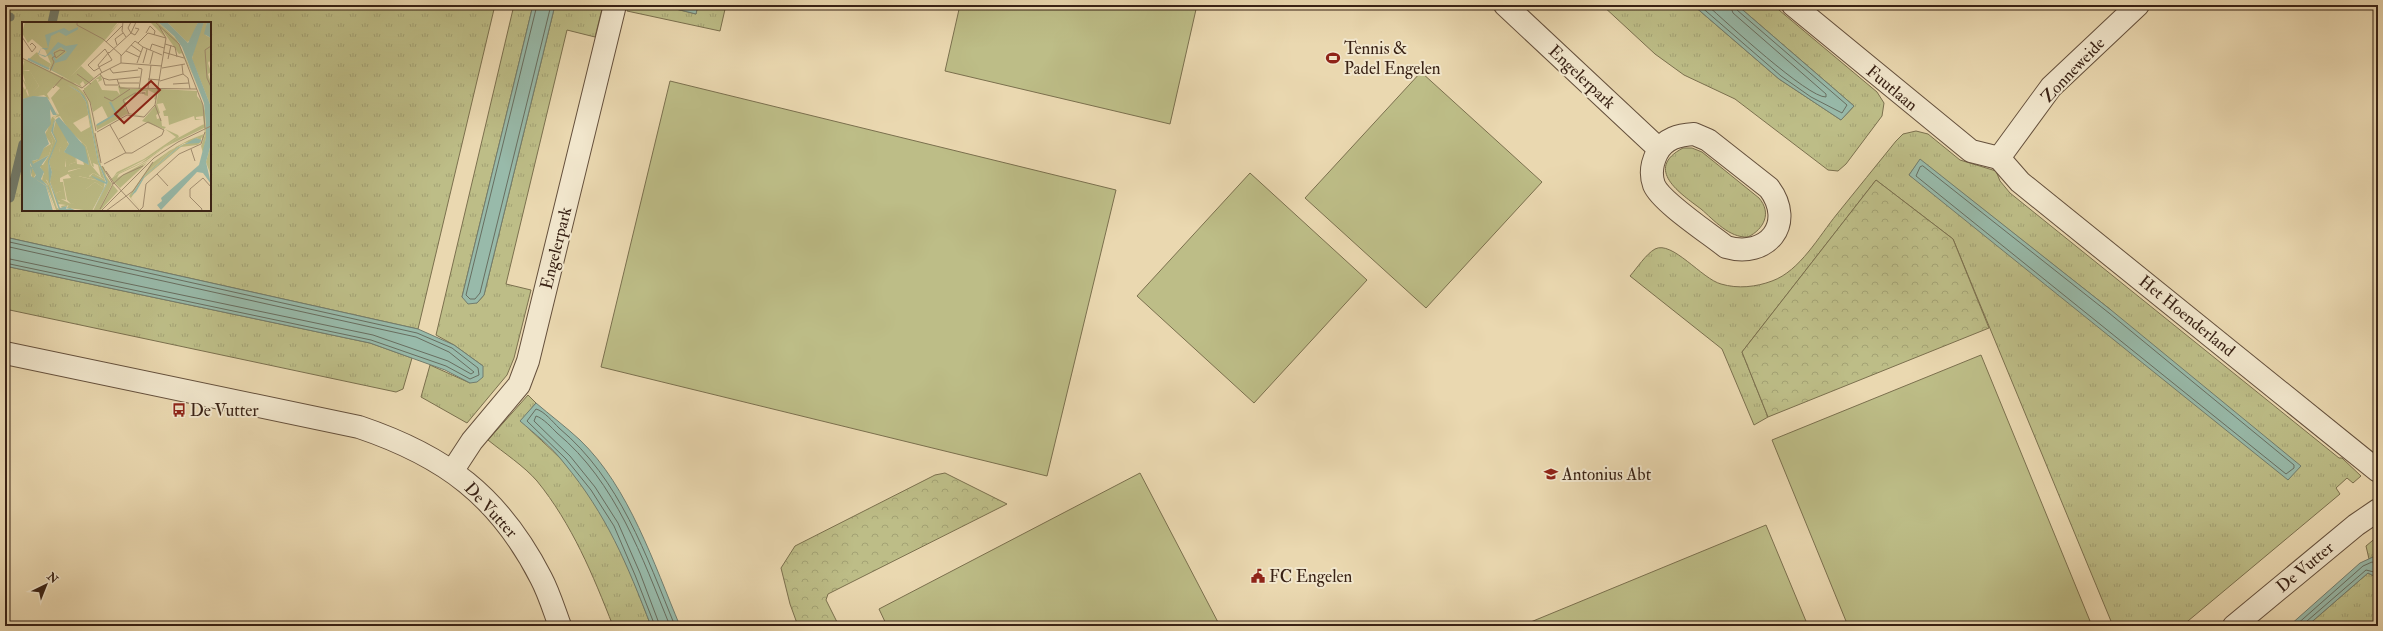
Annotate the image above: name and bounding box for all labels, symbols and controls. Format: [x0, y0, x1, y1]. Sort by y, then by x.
inset map [22, 22, 211, 211]
street label: Zonneweide [2037, 33, 2109, 107]
place label: Tennis & Padel Engelen [1344, 38, 1441, 79]
street label: Engelerpark [1543, 41, 1620, 114]
sports icon: Tennis & Padel Engelen [1325, 50, 1341, 66]
street label: Fuutlaan [1862, 61, 1922, 116]
street label: Engelerpark [536, 205, 577, 292]
street label: Het Hoenderland [2135, 271, 2240, 362]
place label: De Vutter [190, 400, 259, 421]
bus stop icon: De Vutter [171, 402, 187, 418]
place label: Antonius Abt [1561, 464, 1652, 485]
school or university icon: Antonius Abt [1543, 466, 1559, 482]
street label: De Vutter [460, 478, 523, 543]
street label: De Vutter [2272, 536, 2339, 597]
north arrow [26, 565, 66, 605]
place label: FC Engelen [1269, 566, 1353, 587]
public building icon: FC Engelen [1250, 568, 1266, 584]
text: N [44, 569, 61, 587]

